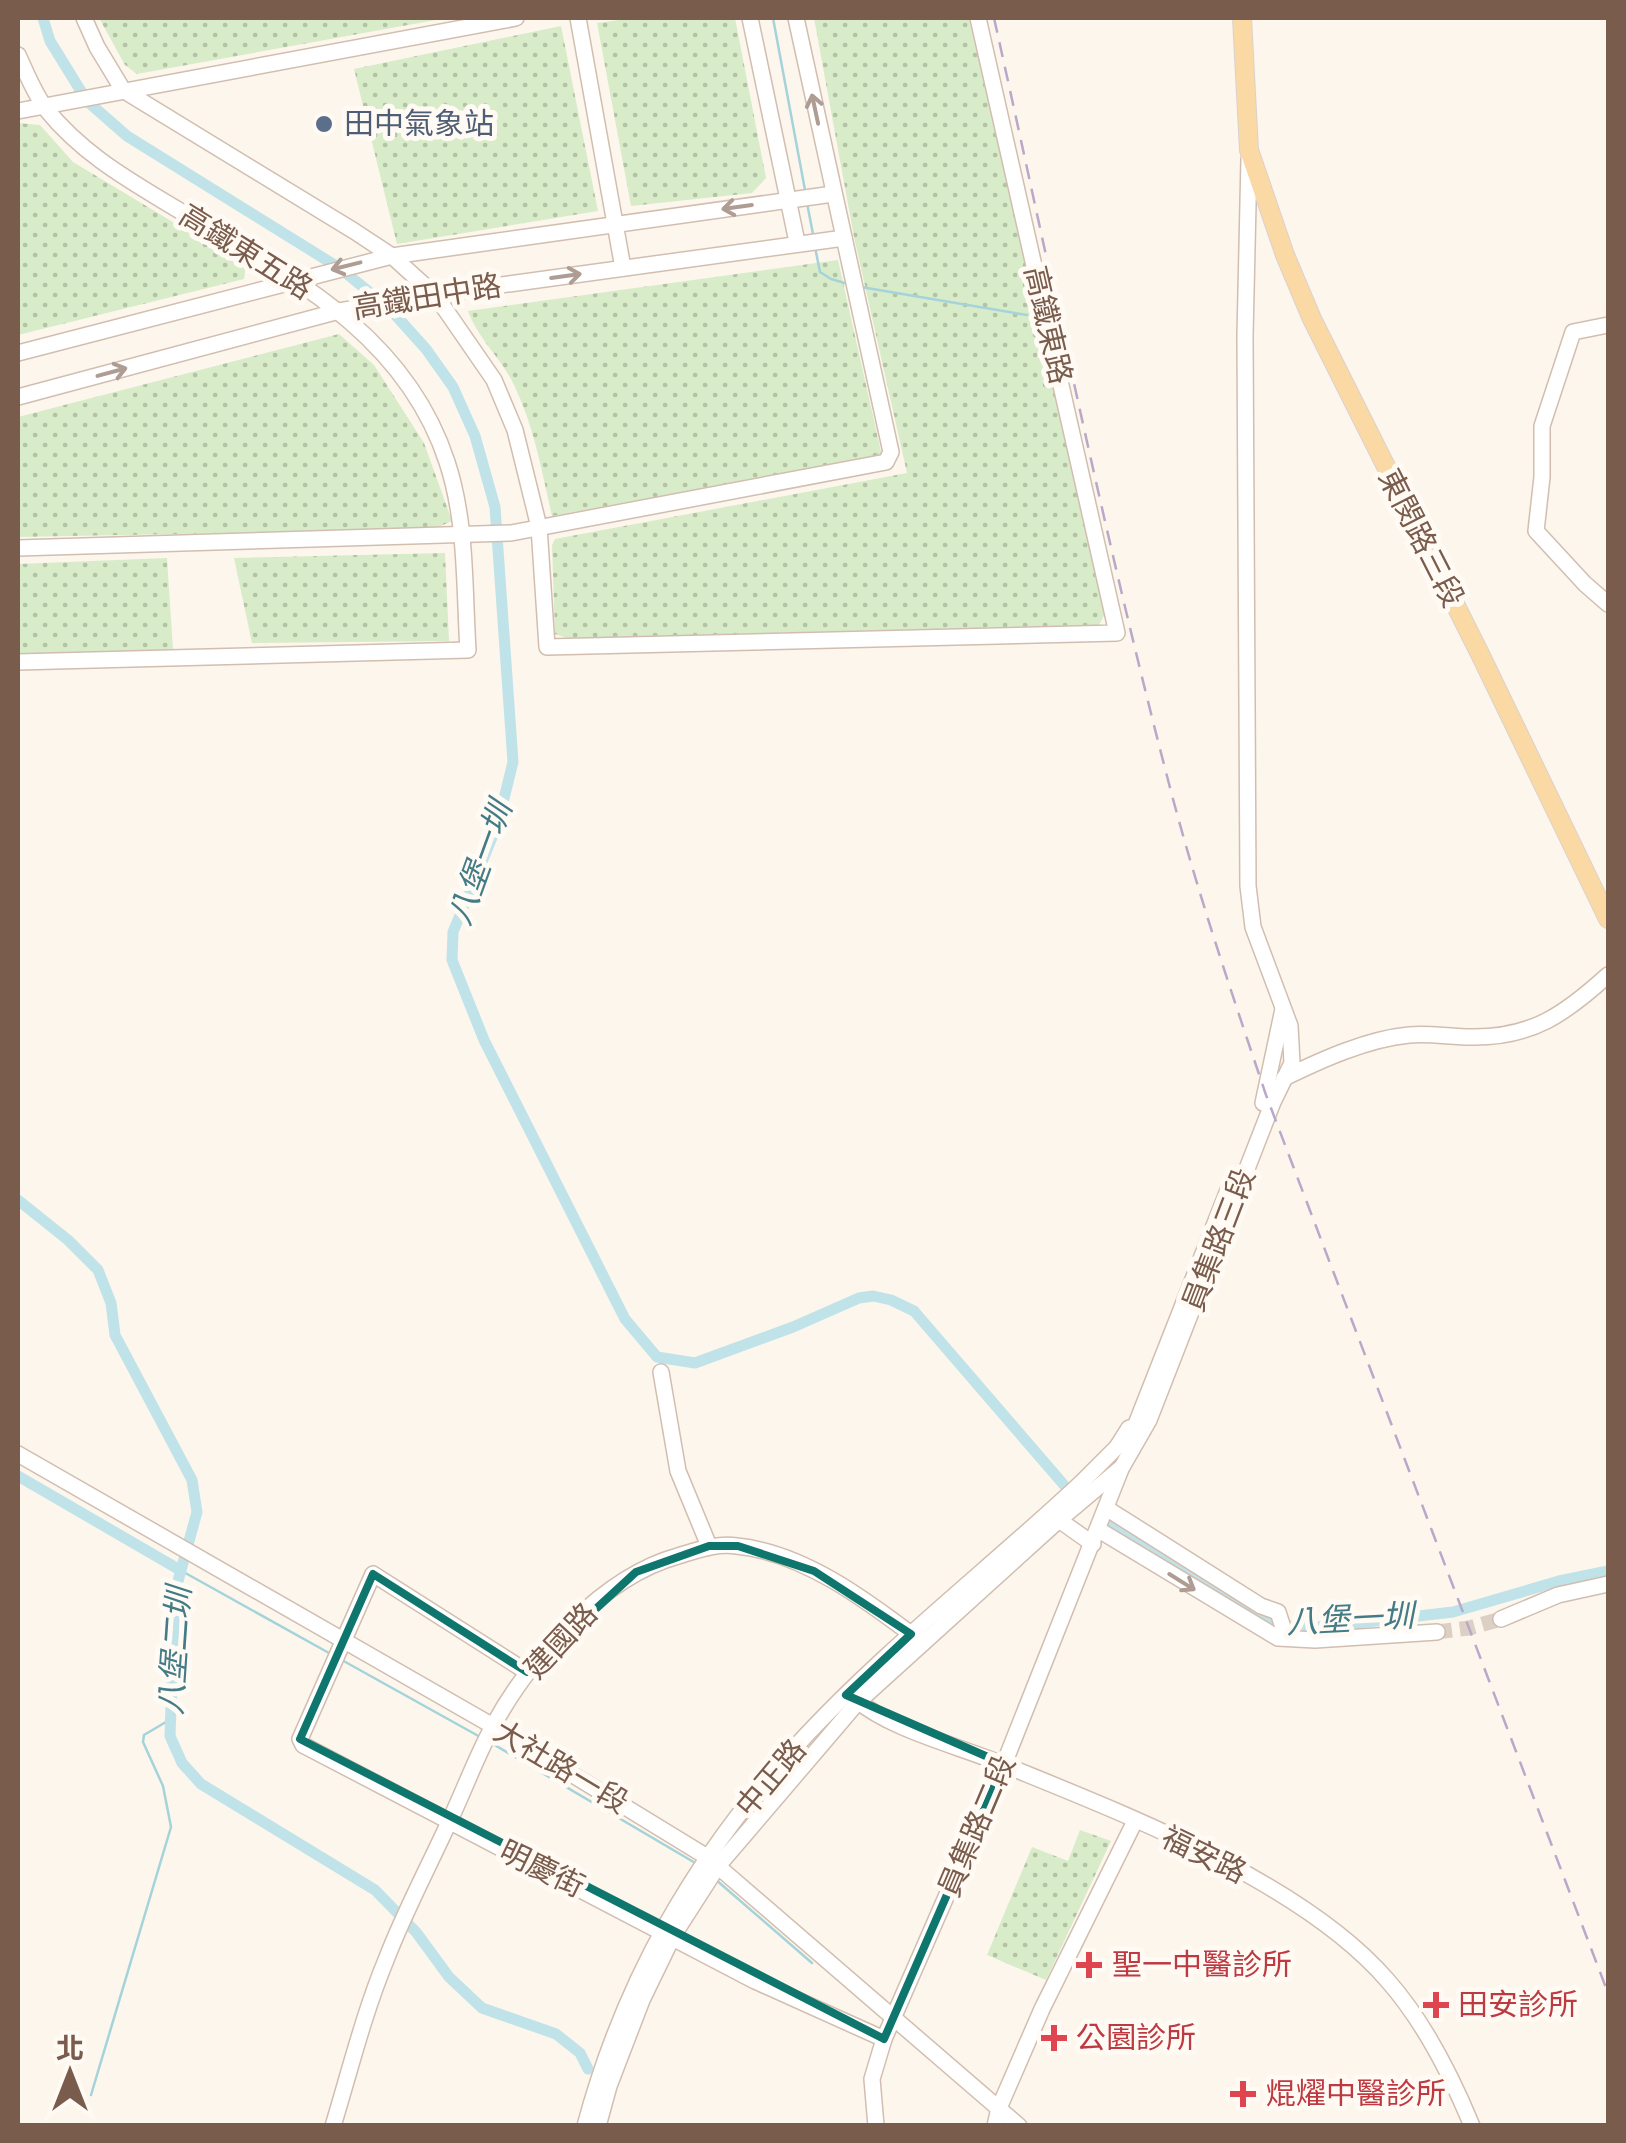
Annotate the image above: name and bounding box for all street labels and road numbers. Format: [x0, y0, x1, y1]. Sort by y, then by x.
street label: 高鐵東五路 [173, 196, 320, 307]
street label: 高鐵東路 [1017, 262, 1080, 388]
street label: 高鐵田中路 [350, 267, 504, 327]
street label: 東閔路三段 [1371, 463, 1472, 613]
street label: 員集路三段 [1174, 1163, 1263, 1316]
street label: 建國路 [516, 1595, 605, 1686]
street label: 大社路一段 [487, 1712, 635, 1821]
street label: 中正路 [728, 1731, 814, 1824]
street label: 員集路二段 [930, 1750, 1023, 1902]
street label: 福安路 [1156, 1818, 1253, 1891]
street label: 明慶街 [494, 1832, 591, 1905]

